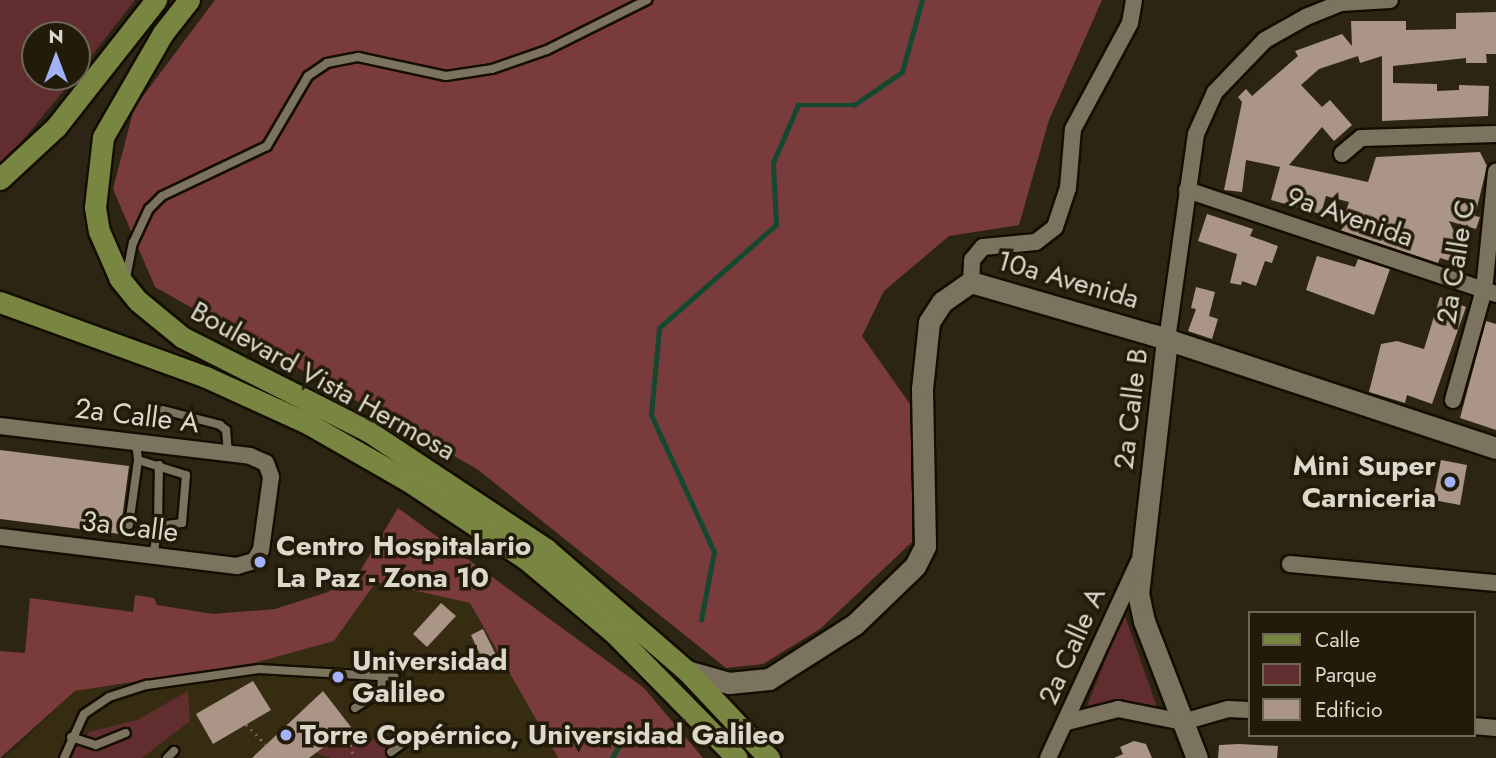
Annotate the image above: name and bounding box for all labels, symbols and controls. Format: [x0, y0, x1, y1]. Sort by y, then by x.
north arrow [21, 21, 91, 91]
text: N [48, 23, 64, 50]
street label: 9a Avenida [1282, 180, 1418, 254]
street label: 2a Calle C [1430, 197, 1482, 327]
street label: 10a Avenida [993, 244, 1143, 316]
street label: Boulevard Vista Hermosa [185, 294, 461, 468]
street label: 2a Calle B [1107, 347, 1155, 471]
street label: 2a Calle A [73, 392, 201, 440]
place label: Mini Super Carniceria [1293, 449, 1436, 515]
marker: Mini Super Carniceria [1442, 474, 1458, 490]
street label: 3a Calle [80, 504, 180, 550]
place label: Centro Hospitalario La Paz - Zona 10 [276, 529, 531, 595]
marker: Centro Hospitalario La Paz - Zona 10 [250, 552, 270, 572]
street label: 2a Calle A [1031, 582, 1113, 710]
legend [1248, 611, 1475, 737]
text: Calle [1315, 625, 1360, 655]
place label: Universidad Galileo [352, 644, 507, 710]
text: Parque [1315, 660, 1377, 690]
marker: Universidad Galileo [330, 669, 346, 685]
text: Edificio [1315, 695, 1382, 725]
place label: Torre Copérnico, Universidad Galileo [300, 718, 785, 752]
marker: Torre Copérnico, Universidad Galileo [278, 727, 294, 743]

